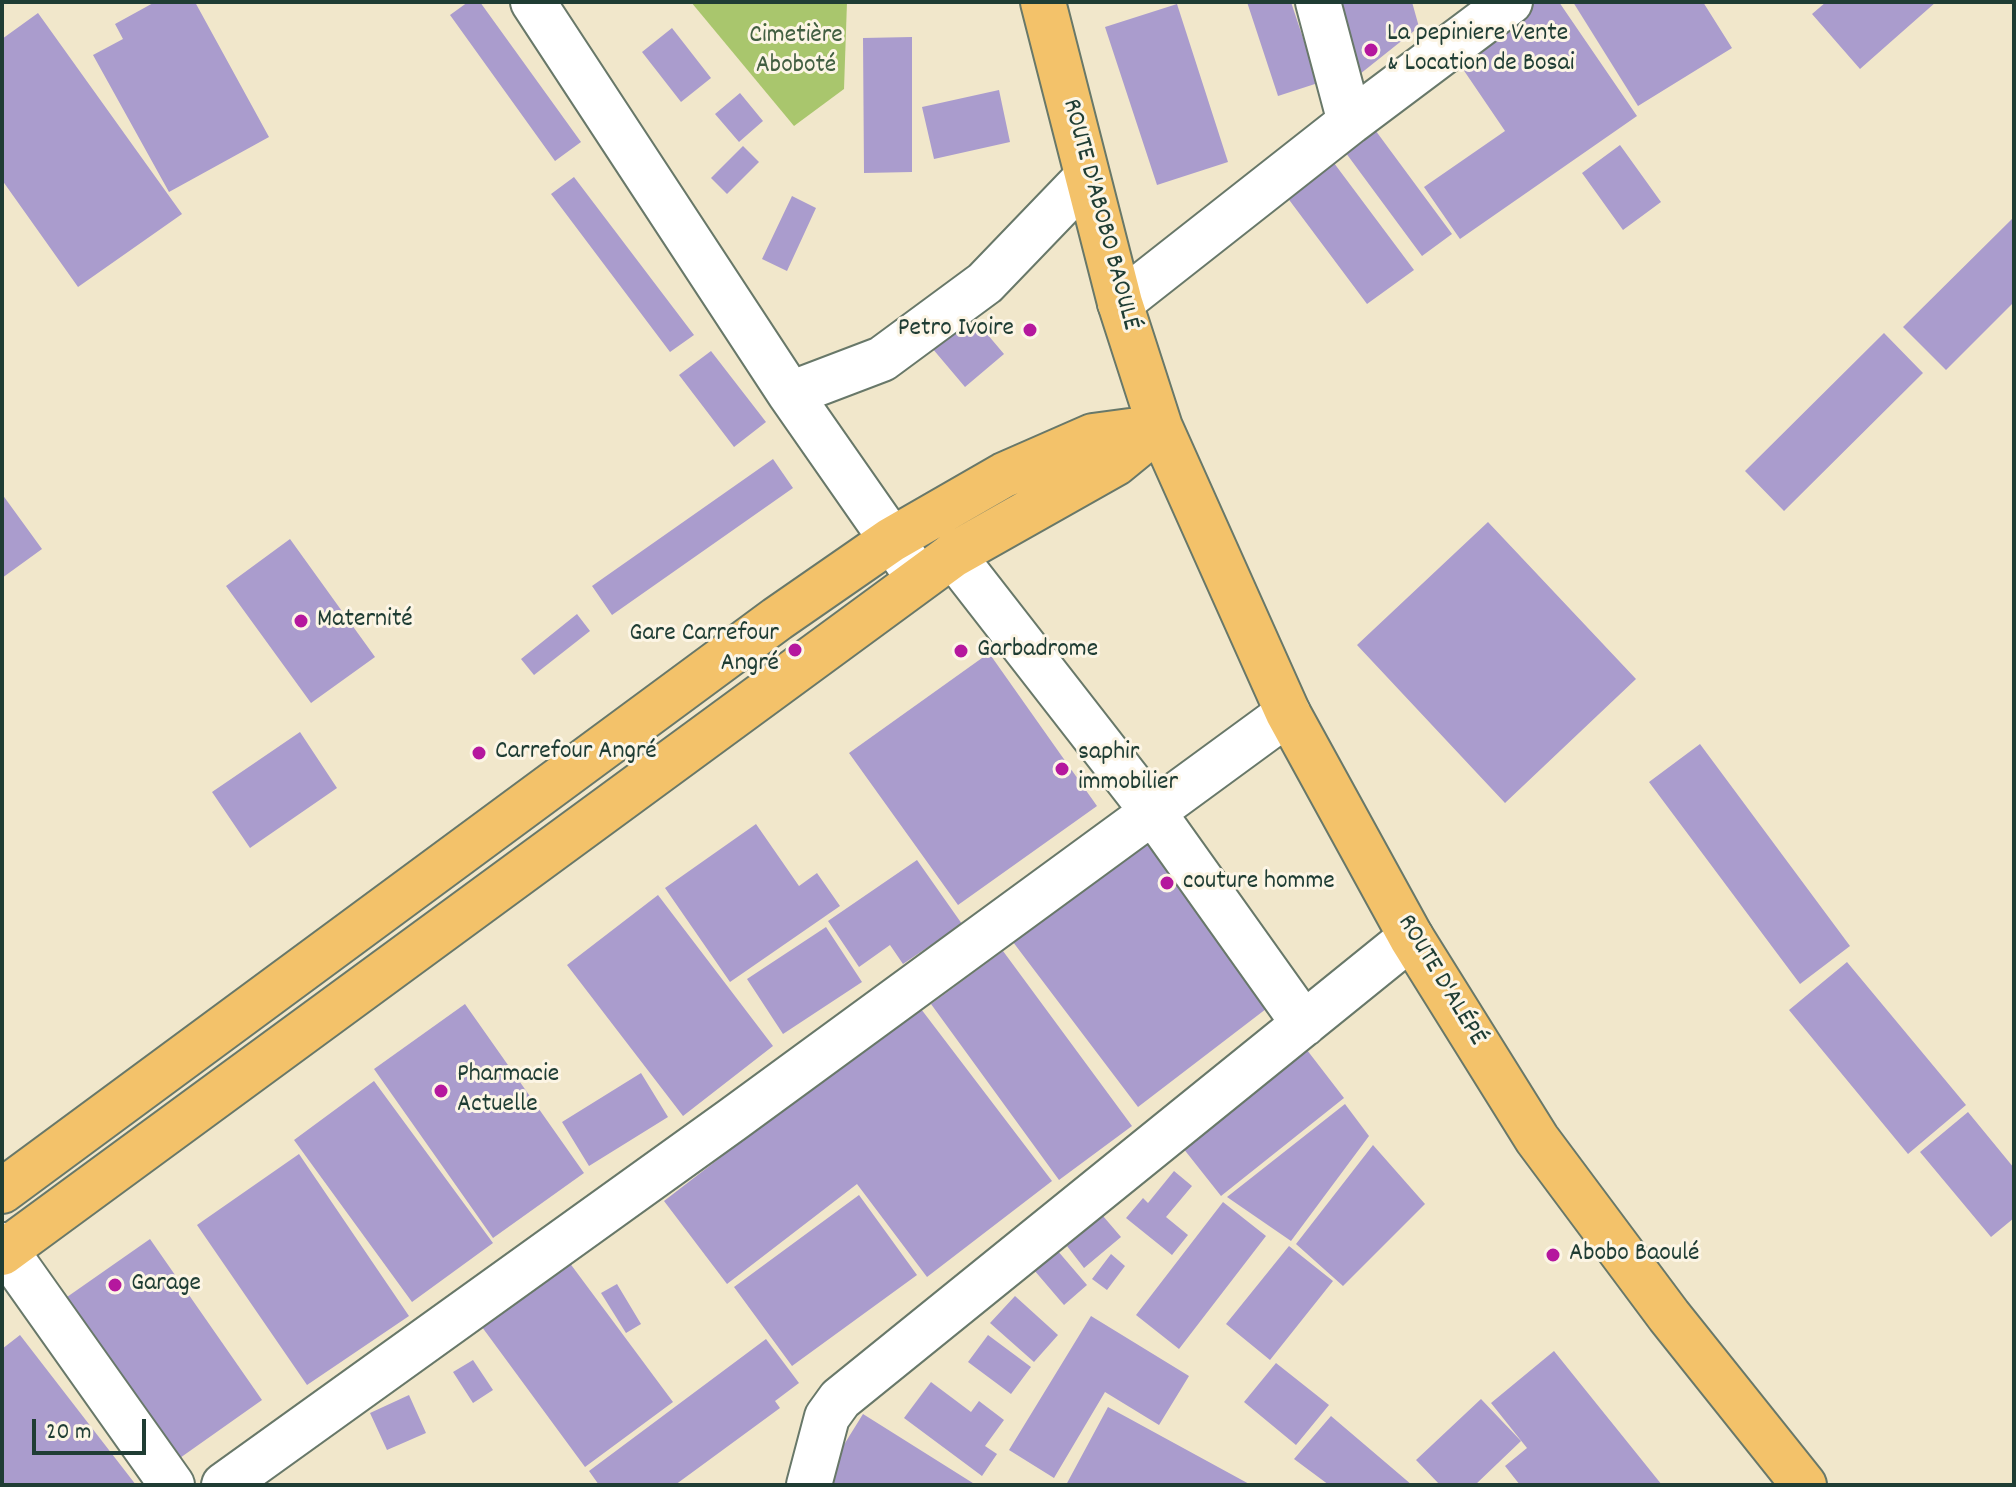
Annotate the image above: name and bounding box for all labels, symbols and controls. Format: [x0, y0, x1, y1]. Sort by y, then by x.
place label: La pepiniere Vente & Location de Bosai [1387, 19, 1575, 80]
park label: Cimetière Aboboté [749, 21, 843, 82]
marker: La pepiniere Vente & Location de Bosai [1362, 41, 1380, 59]
street label: ROUTE D'ABOBO BAOULÉ [1053, 96, 1145, 334]
place label: Petro Ivoire [898, 314, 1014, 346]
marker: Petro Ivoire [1021, 321, 1039, 339]
place label: Maternité [317, 605, 413, 637]
marker: Maternité [292, 612, 310, 630]
place label: Gare Carrefour Angré [629, 619, 779, 680]
place label: Garbadrome [977, 635, 1098, 667]
marker: Gare Carrefour Angré [786, 641, 804, 659]
marker: Garbadrome [952, 642, 970, 660]
place label: Carrefour Angré [495, 737, 657, 769]
place label: saphir immobilier [1078, 738, 1178, 800]
marker: Carrefour Angré [470, 744, 488, 762]
marker: saphir immobilier [1053, 760, 1071, 778]
place label: couture homme [1183, 867, 1335, 899]
marker: couture homme [1158, 874, 1176, 892]
street label: ROUTE D'ALÉPÉ [1389, 910, 1491, 1052]
place label: Pharmacie Actuelle [457, 1060, 559, 1122]
marker: Pharmacie Actuelle [432, 1082, 450, 1100]
place label: Abobo Baoulé [1569, 1239, 1699, 1271]
marker: Abobo Baoulé [1544, 1246, 1562, 1264]
place label: Garage [131, 1269, 201, 1301]
marker: Garage [106, 1276, 124, 1294]
scale bar [36, 1403, 150, 1453]
text: 20 m [46, 1416, 92, 1450]

